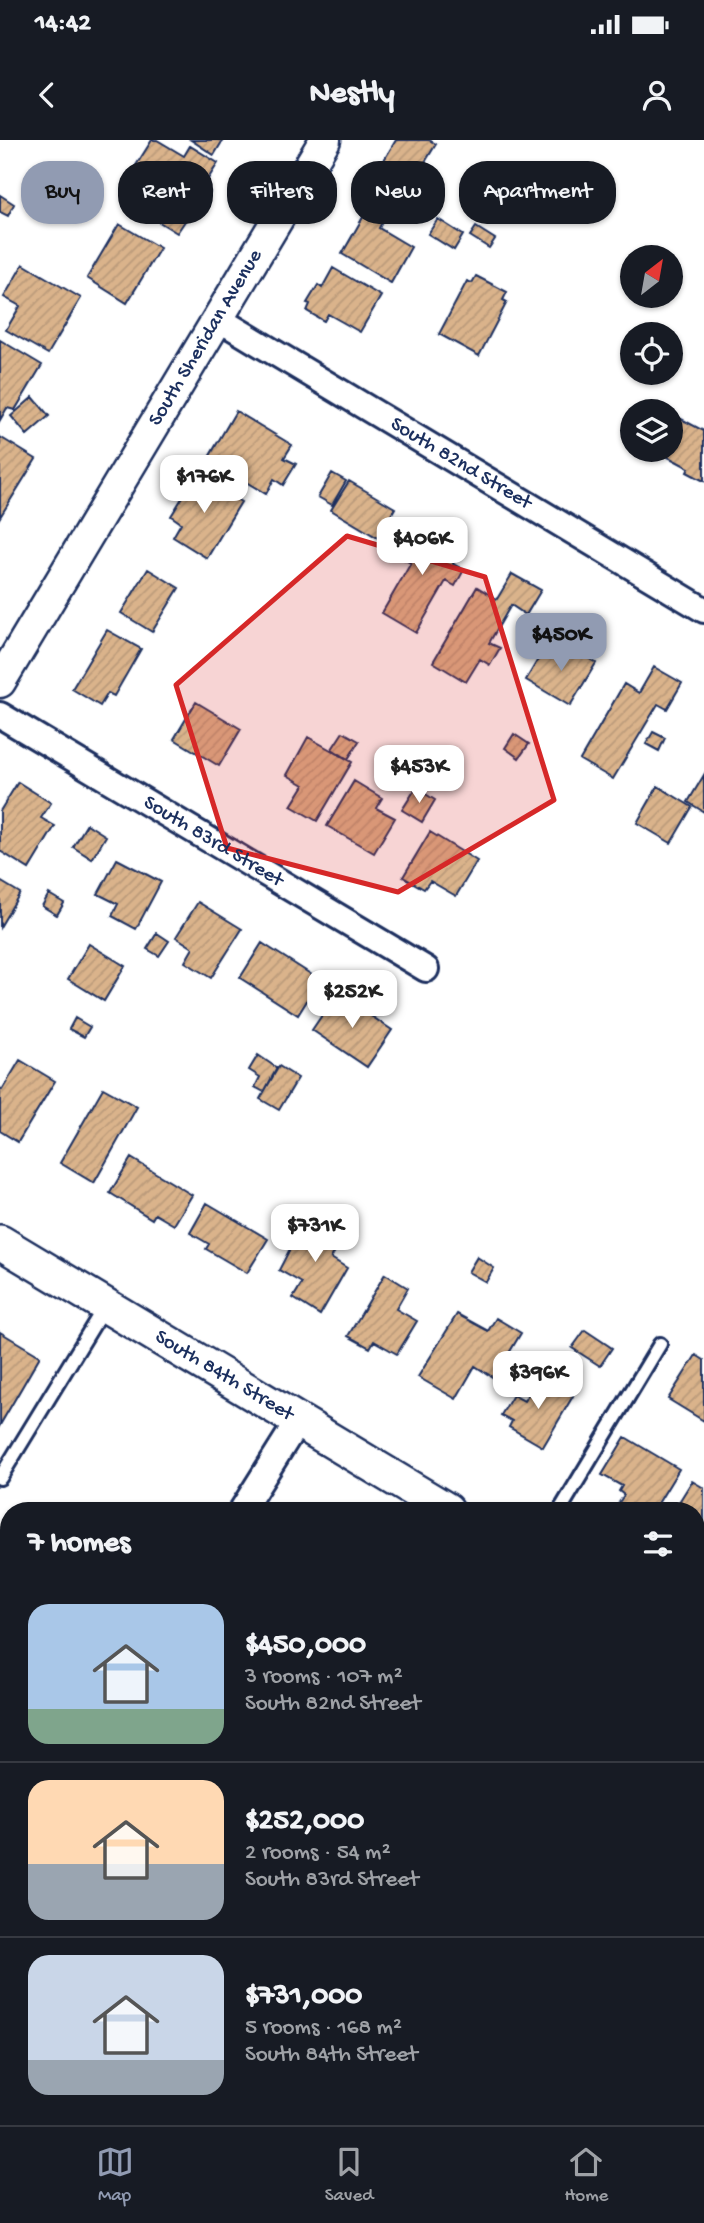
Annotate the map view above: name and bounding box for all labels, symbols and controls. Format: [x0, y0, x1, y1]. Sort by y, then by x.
text: 14:42 [35, 9, 91, 40]
icon: back [28, 76, 66, 114]
text: Nestly [309, 76, 395, 114]
icon: person [638, 76, 676, 114]
chip: Buy [21, 161, 104, 224]
chip: Rent [118, 161, 213, 224]
chip: Filters [227, 161, 337, 224]
chip: New [351, 161, 445, 224]
chip: Apartment [459, 161, 616, 224]
street label: South Sheridan Avenue [144, 244, 269, 431]
north arrow [620, 245, 682, 308]
map controls [620, 245, 683, 462]
button: locate [620, 322, 683, 385]
button: layers [620, 399, 683, 462]
street label: South 82nd Street [385, 412, 538, 517]
pin: $176K [155, 456, 253, 515]
text: $176K [176, 464, 232, 491]
pin: $406K [373, 518, 471, 577]
text: $406K [393, 526, 451, 553]
pin: $450K [512, 614, 610, 673]
text: $450K [531, 622, 591, 649]
pin: $453K [370, 746, 468, 805]
text: $453K [390, 754, 448, 781]
street label: South 83rd Street [139, 791, 290, 895]
pin: $252K [303, 970, 401, 1030]
text: $252K [323, 979, 381, 1006]
pin: $731K [266, 1204, 364, 1264]
text: $731K [287, 1213, 343, 1240]
street label: South 84th Street [150, 1325, 300, 1429]
pin: $396K [489, 1352, 587, 1411]
text: $396K [509, 1360, 567, 1387]
icon: filters [639, 1525, 677, 1563]
text: 7 homes [28, 1527, 130, 1562]
text: $450,000 [245, 1629, 366, 1664]
icon: home [84, 1632, 168, 1716]
text: 3 rooms · 107 m² [245, 1664, 403, 1691]
text: South 82nd Street [245, 1691, 421, 1718]
text: $252,000 [245, 1805, 364, 1840]
icon: home [84, 1808, 168, 1892]
text: 2 rooms · 54 m² [245, 1840, 391, 1867]
text: South 83rd Street [245, 1867, 419, 1894]
text: $731,000 [245, 1980, 362, 2015]
icon: home [84, 1983, 168, 2067]
text: 5 rooms · 168 m² [245, 2015, 402, 2042]
text: South 84th Street [245, 2042, 418, 2069]
tab: Map [96, 2143, 134, 2208]
tab: Saved [325, 2143, 373, 2208]
tab: Home [564, 2143, 608, 2208]

